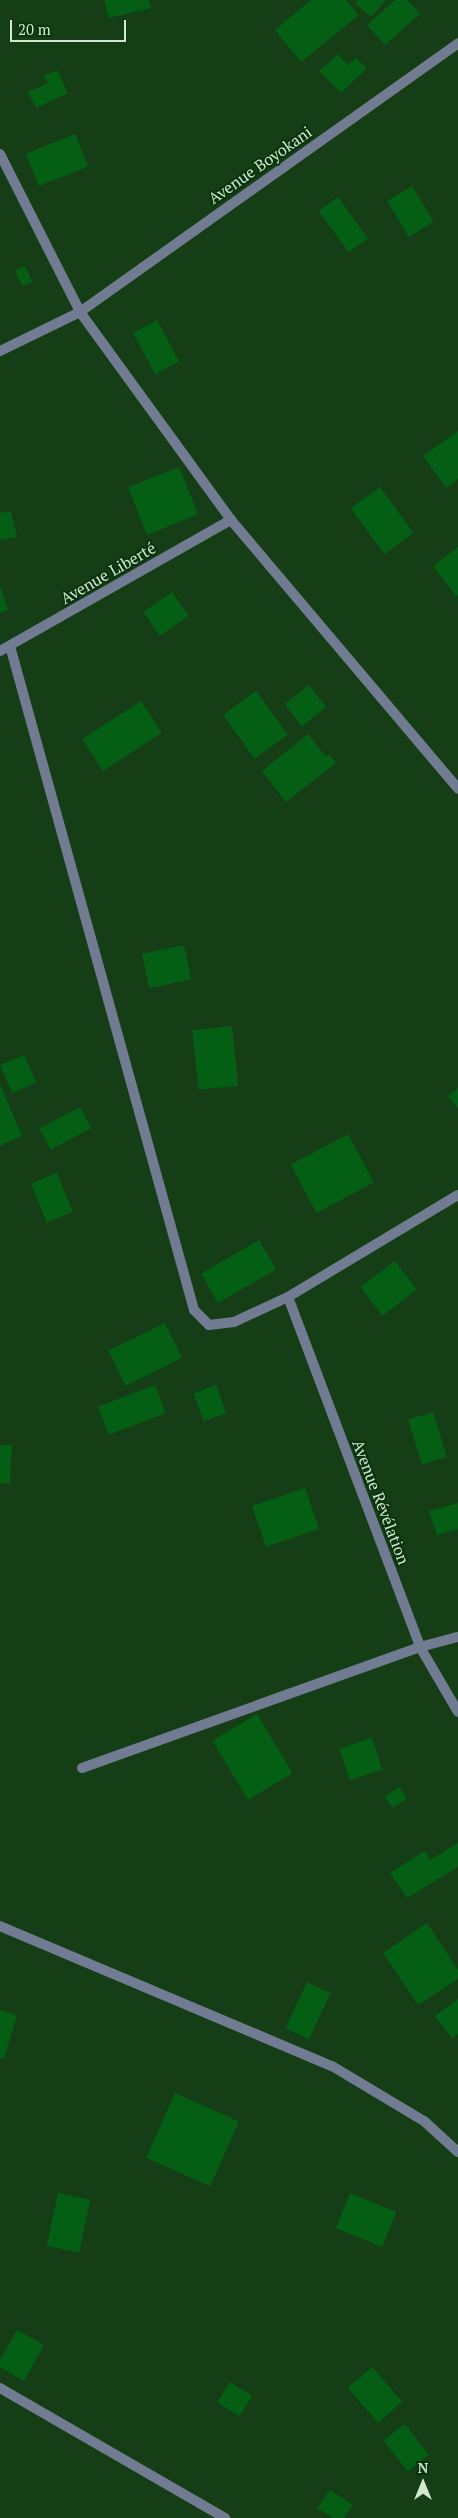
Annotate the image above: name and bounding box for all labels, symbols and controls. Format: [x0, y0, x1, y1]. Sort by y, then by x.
scale bar [12, 10, 129, 42]
text: 20 m [18, 19, 51, 39]
street label: Avenue Boyokani [205, 122, 315, 208]
street label: Avenue Liberté [57, 538, 159, 608]
street label: Avenue Révélation [348, 1437, 414, 1567]
north arrow [398, 2458, 448, 2508]
text: N [418, 2458, 428, 2477]

